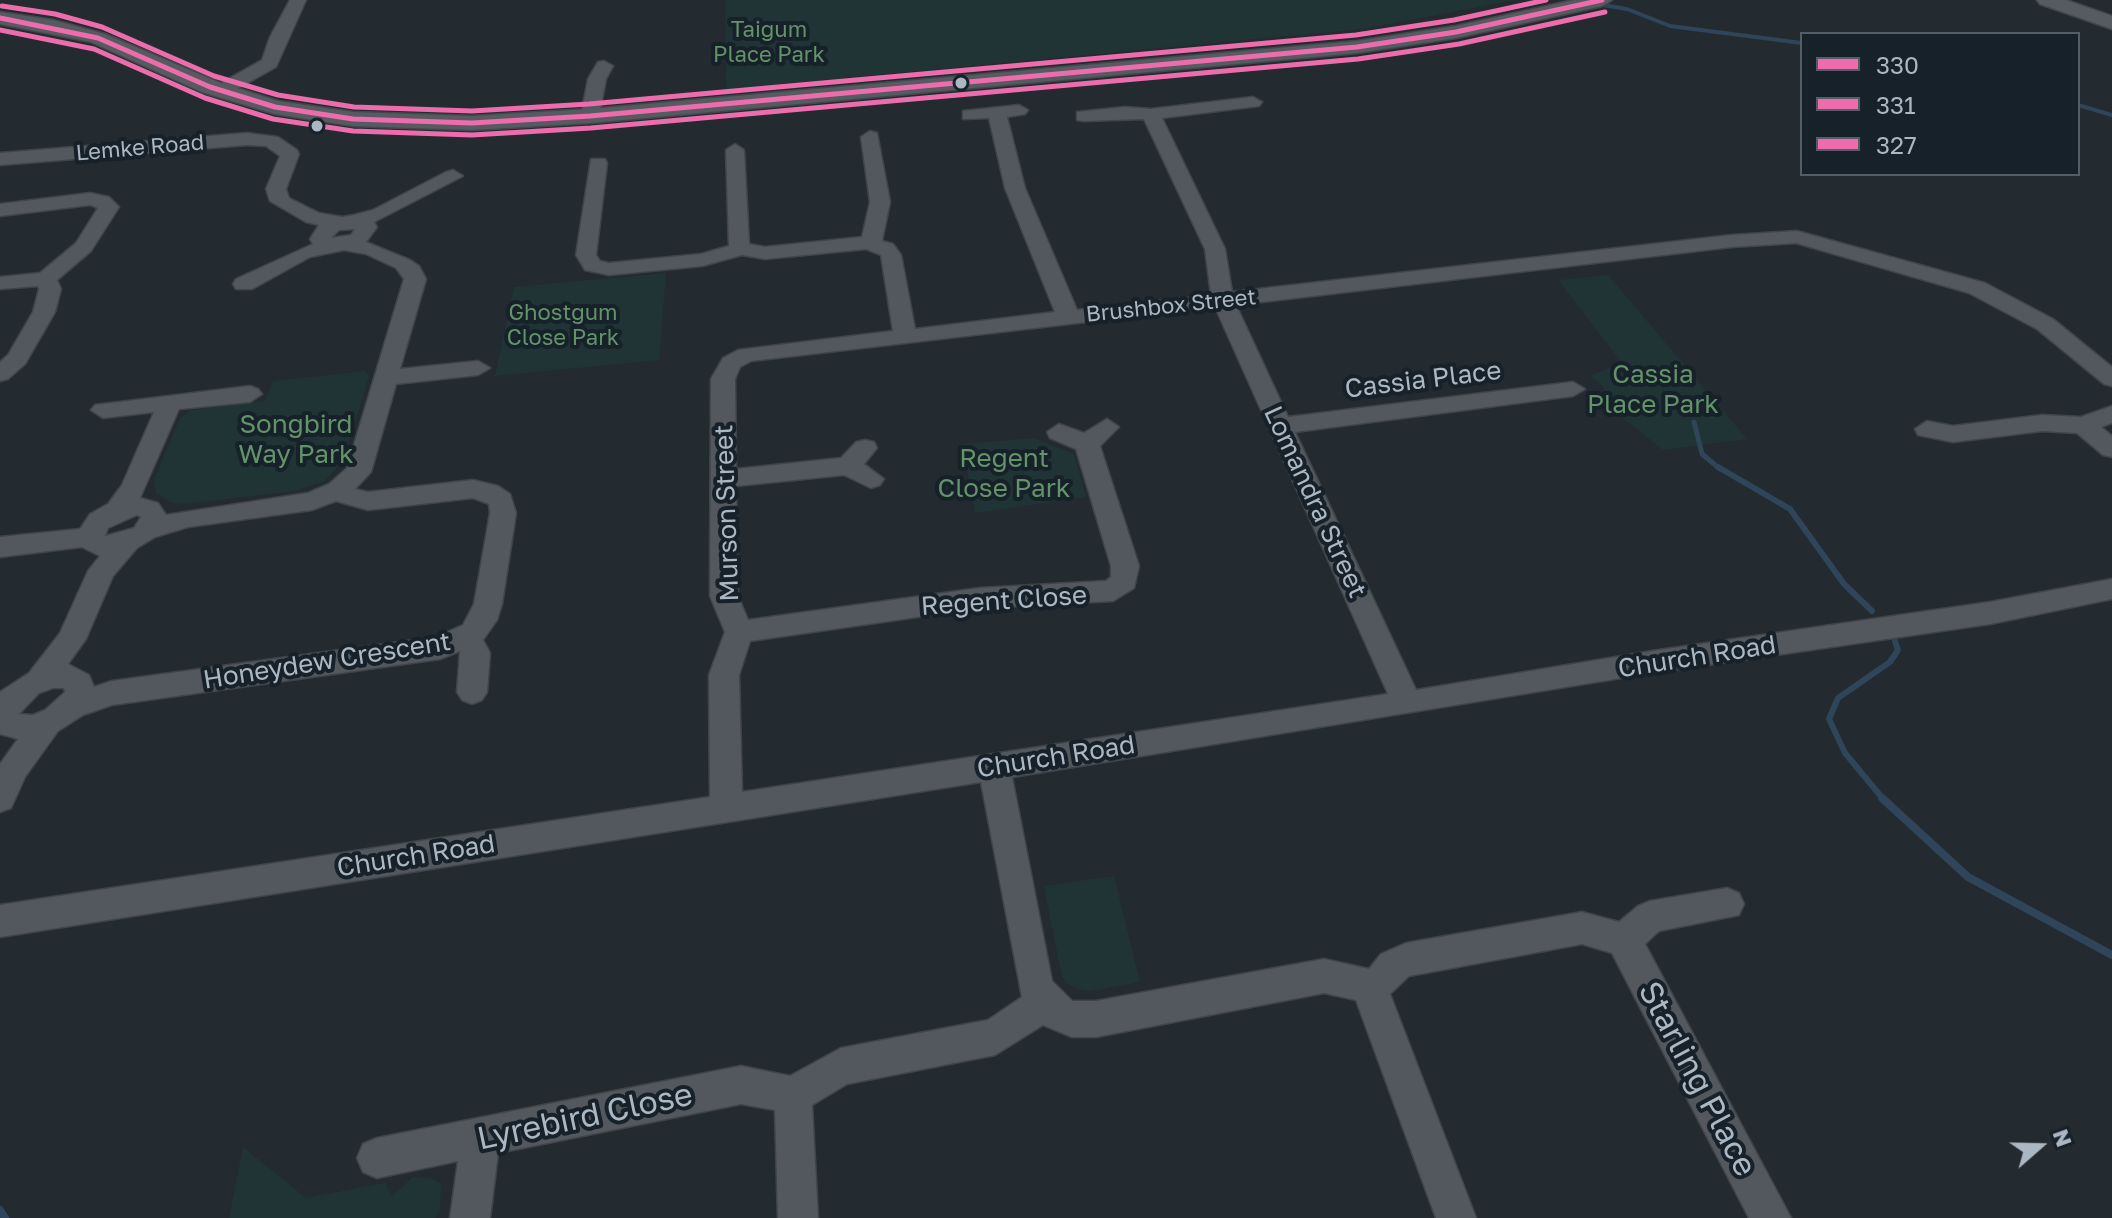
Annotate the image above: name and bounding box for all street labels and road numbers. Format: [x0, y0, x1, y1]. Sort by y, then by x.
street label: Lemke Road [75, 129, 205, 167]
street label: Brushbox Street [1085, 284, 1257, 328]
street label: Cassia Place [1343, 355, 1503, 405]
street label: Lomandra Street [1257, 401, 1373, 603]
street label: Murson Street [708, 424, 746, 602]
street label: Regent Close [920, 580, 1088, 622]
street label: Honeydew Crescent [201, 626, 453, 696]
street label: Church Road [1616, 629, 1778, 685]
street label: Church Road [975, 729, 1137, 785]
street label: Church Road [335, 828, 497, 884]
street label: Starling Place [1630, 975, 1764, 1183]
street label: Lyrebird Close [474, 1075, 696, 1159]

